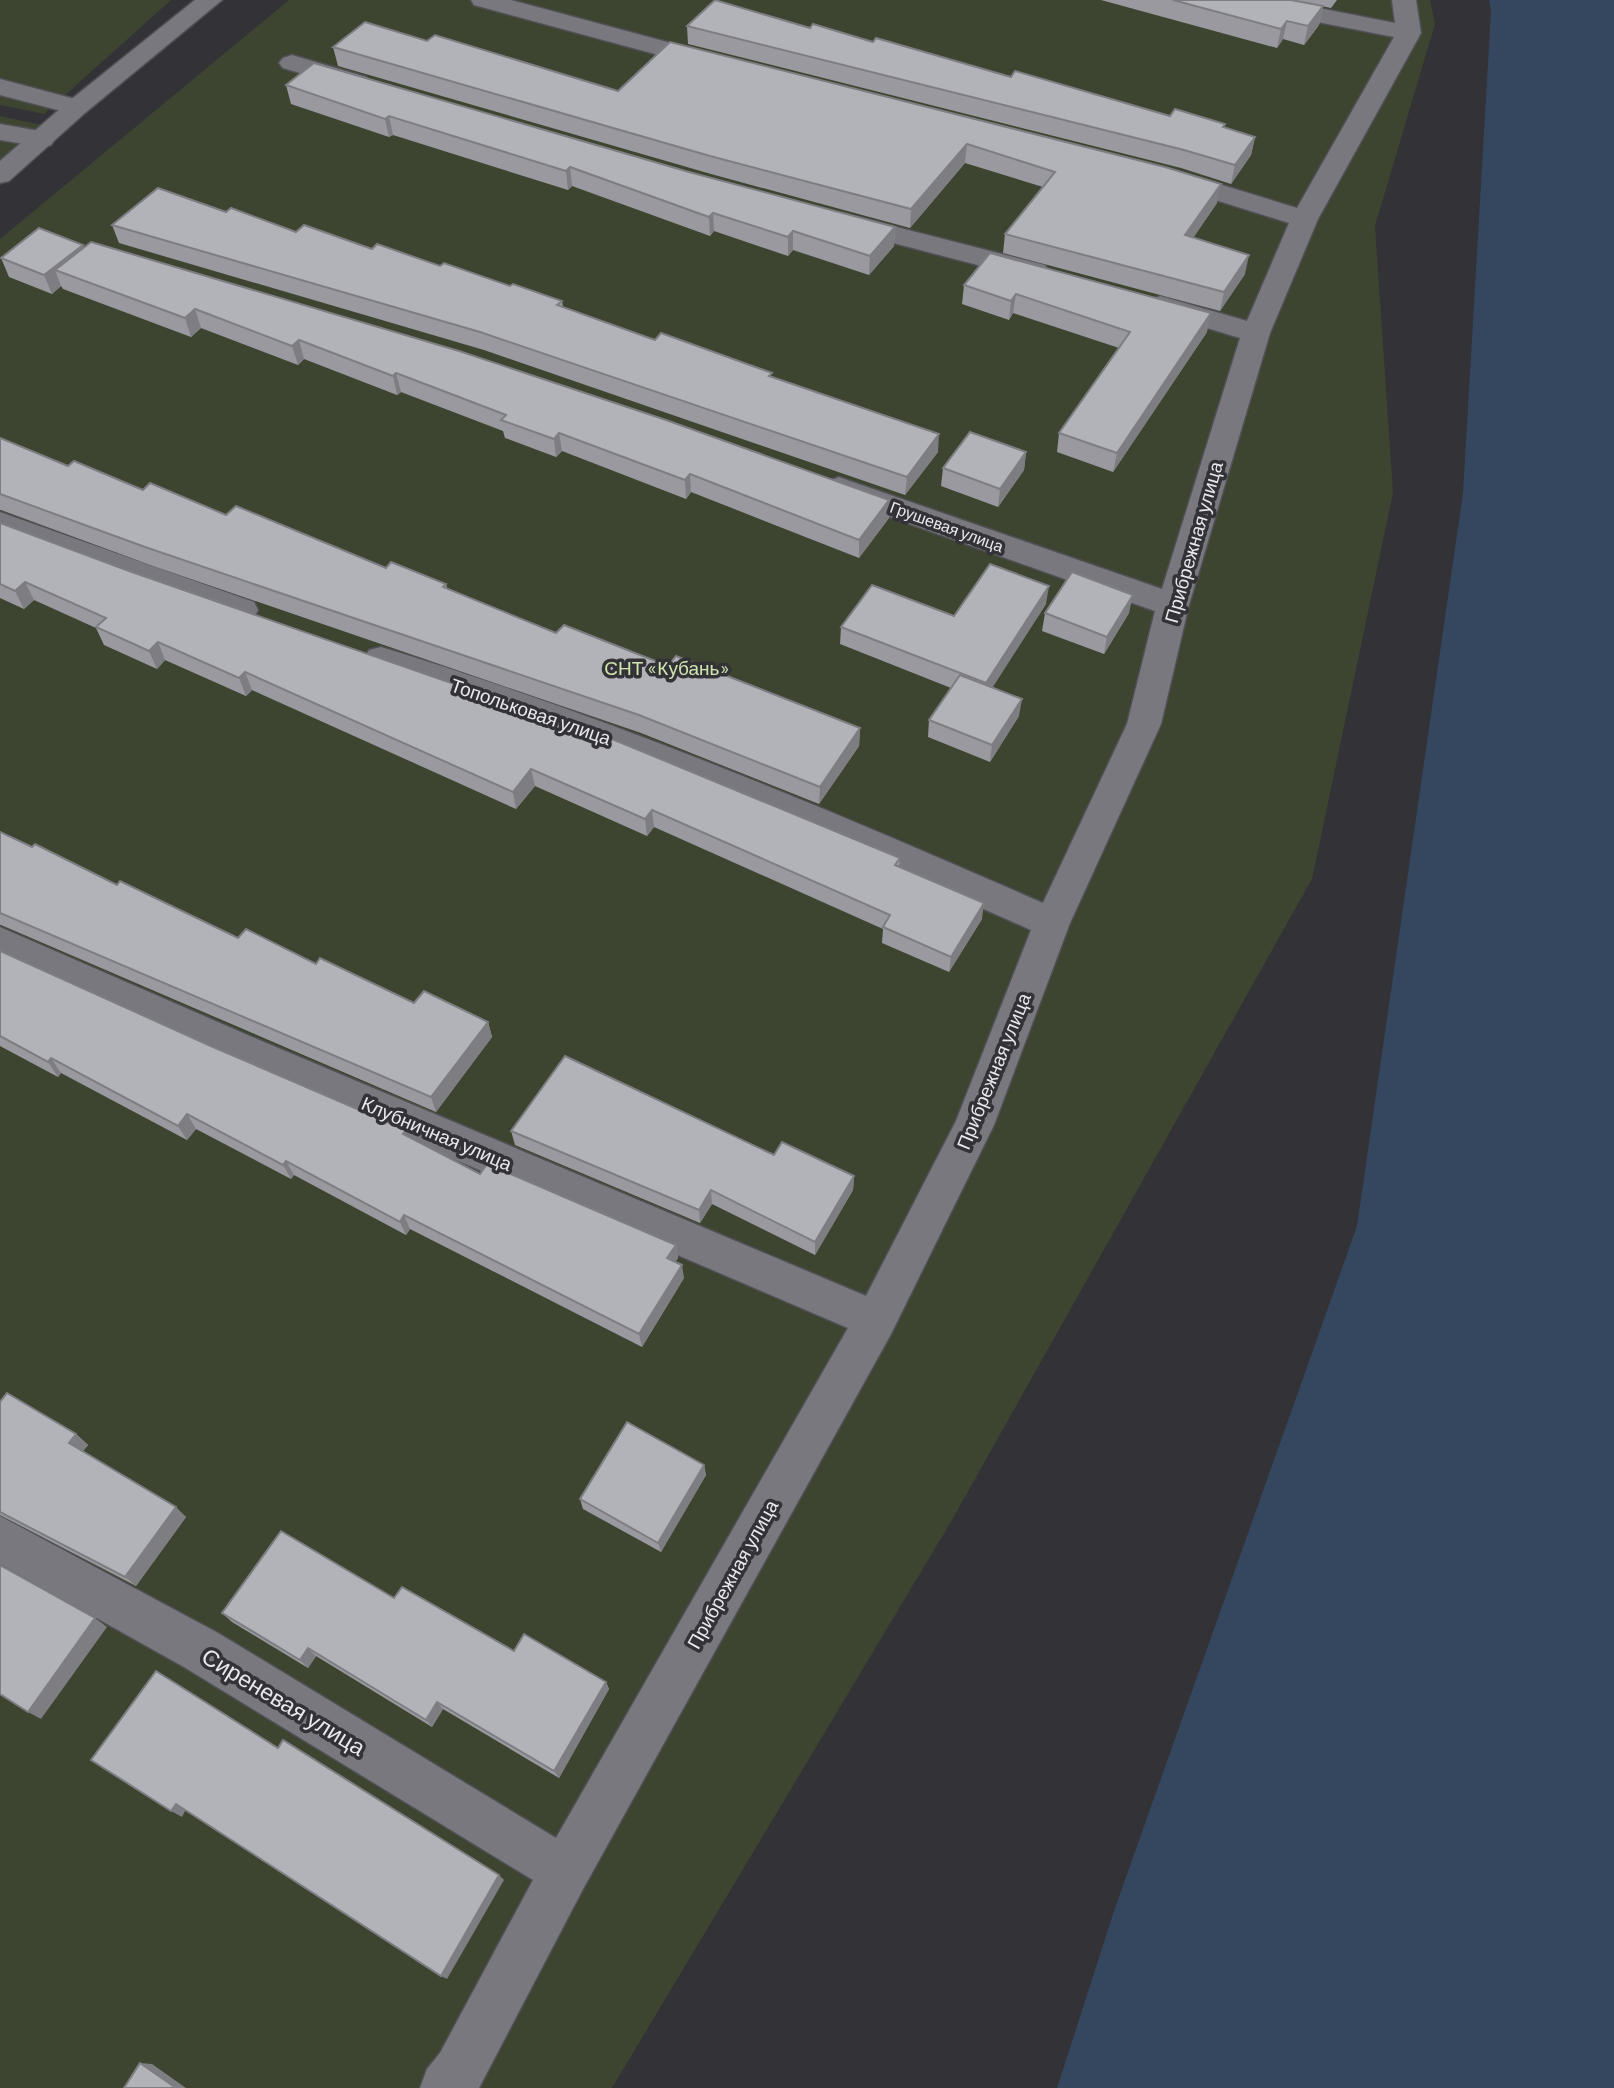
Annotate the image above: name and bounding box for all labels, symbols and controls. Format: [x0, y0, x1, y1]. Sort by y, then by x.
street label: Прибрежная улица [1159, 458, 1227, 625]
street label: Грушевая улица [888, 497, 1006, 555]
park label: СНТ «Кубань» [604, 656, 730, 679]
street label: Топольковая улица [448, 673, 615, 749]
street label: Прибрежная улица [951, 989, 1035, 1153]
street label: Клубничная улица [358, 1091, 516, 1175]
street label: Прибрежная улица [682, 1495, 783, 1652]
street label: Сиреневая улица [197, 1641, 371, 1761]

